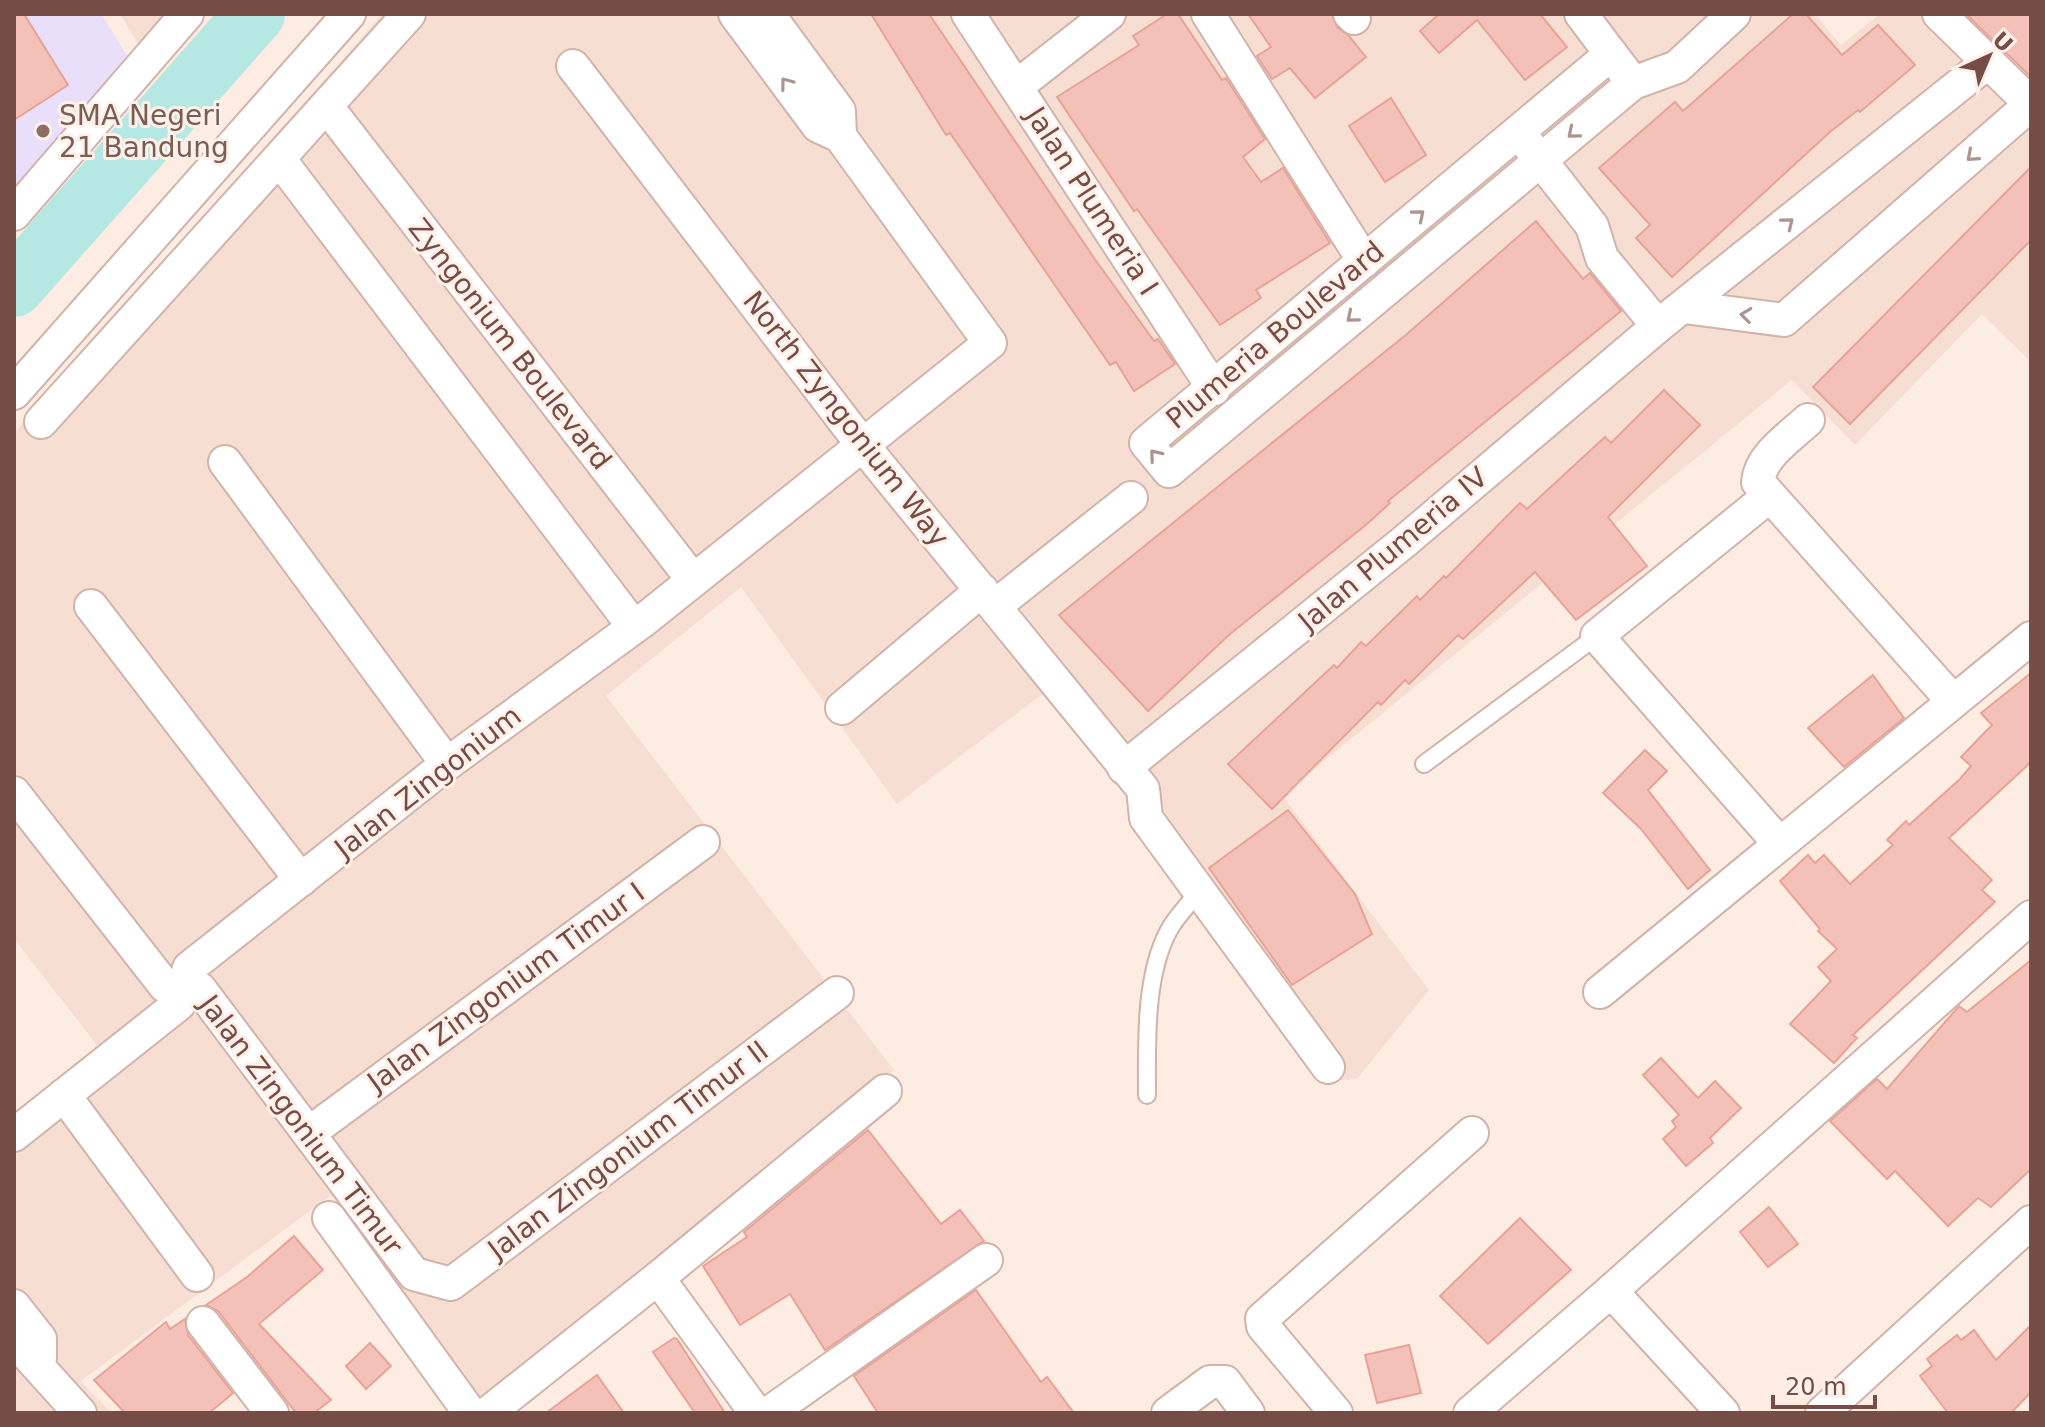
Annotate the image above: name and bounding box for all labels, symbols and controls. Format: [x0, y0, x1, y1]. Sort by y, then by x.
north arrow [1949, 16, 2029, 96]
text: U [1987, 27, 2018, 57]
one-way arrow [781, 77, 796, 91]
place label: SMA Negeri 21 Bandung [59, 99, 229, 164]
street label: Jalan Plumeria I [1018, 99, 1165, 301]
marker: SMA Negeri 21 Bandung [34, 122, 52, 140]
one-way arrow [1568, 123, 1583, 138]
one-way arrow [1967, 146, 1982, 160]
one-way arrow [1410, 210, 1425, 225]
street label: Zyngonium Boulevard [402, 212, 618, 476]
one-way arrow [1779, 218, 1793, 233]
street label: Plumeria Boulevard [1159, 234, 1391, 436]
street label: North Zyngonium Way [736, 285, 956, 553]
one-way arrow [1347, 307, 1362, 322]
one-way arrow [1739, 307, 1753, 324]
one-way arrow [1150, 450, 1165, 464]
street label: Jalan Plumeria IV [1290, 460, 1494, 639]
street label: Jalan Zingonium [327, 699, 528, 866]
street label: Jalan Zingonium Timur I [360, 876, 651, 1100]
street label: Jalan Zingonium Timur [191, 987, 410, 1262]
street label: Jalan Zingonium Timur II [480, 1034, 775, 1267]
scale bar [1773, 1359, 1875, 1409]
text: 20 m [1785, 1373, 1847, 1401]

